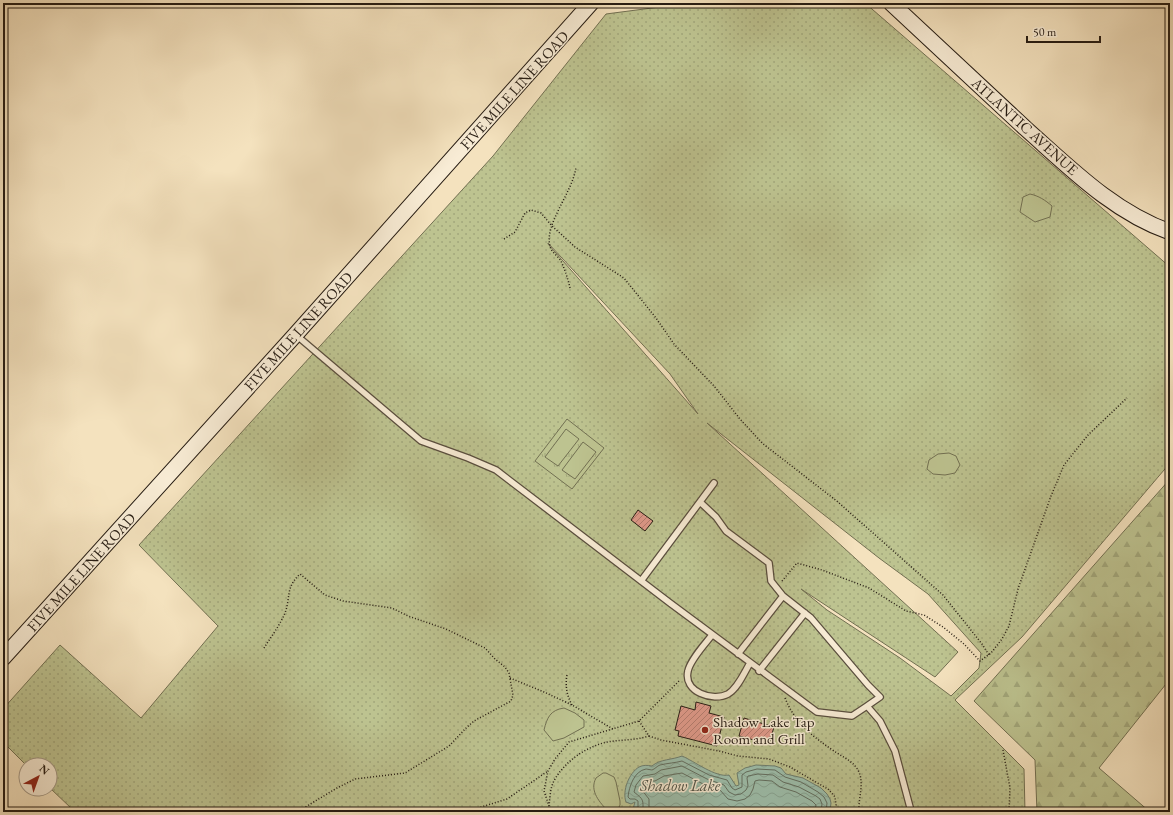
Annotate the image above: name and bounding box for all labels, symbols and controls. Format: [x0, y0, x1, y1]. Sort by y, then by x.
scale bar [1027, 18, 1100, 44]
text: 50 m [1033, 24, 1057, 40]
street label: FIVE MILE LINE ROAD [456, 27, 572, 153]
street label: ATLANTIC AVENUE [967, 72, 1083, 179]
street label: FIVE MILE LINE ROAD [240, 268, 356, 394]
street label: FIVE MILE LINE ROAD [23, 509, 139, 635]
place label: Shadow Lake Tap Room and Grill [713, 712, 815, 748]
marker: Shadow Lake Tap Room and Grill [700, 725, 710, 735]
north arrow [18, 757, 58, 797]
text: N [37, 761, 53, 778]
water label: Shadow Lake [639, 775, 721, 796]

